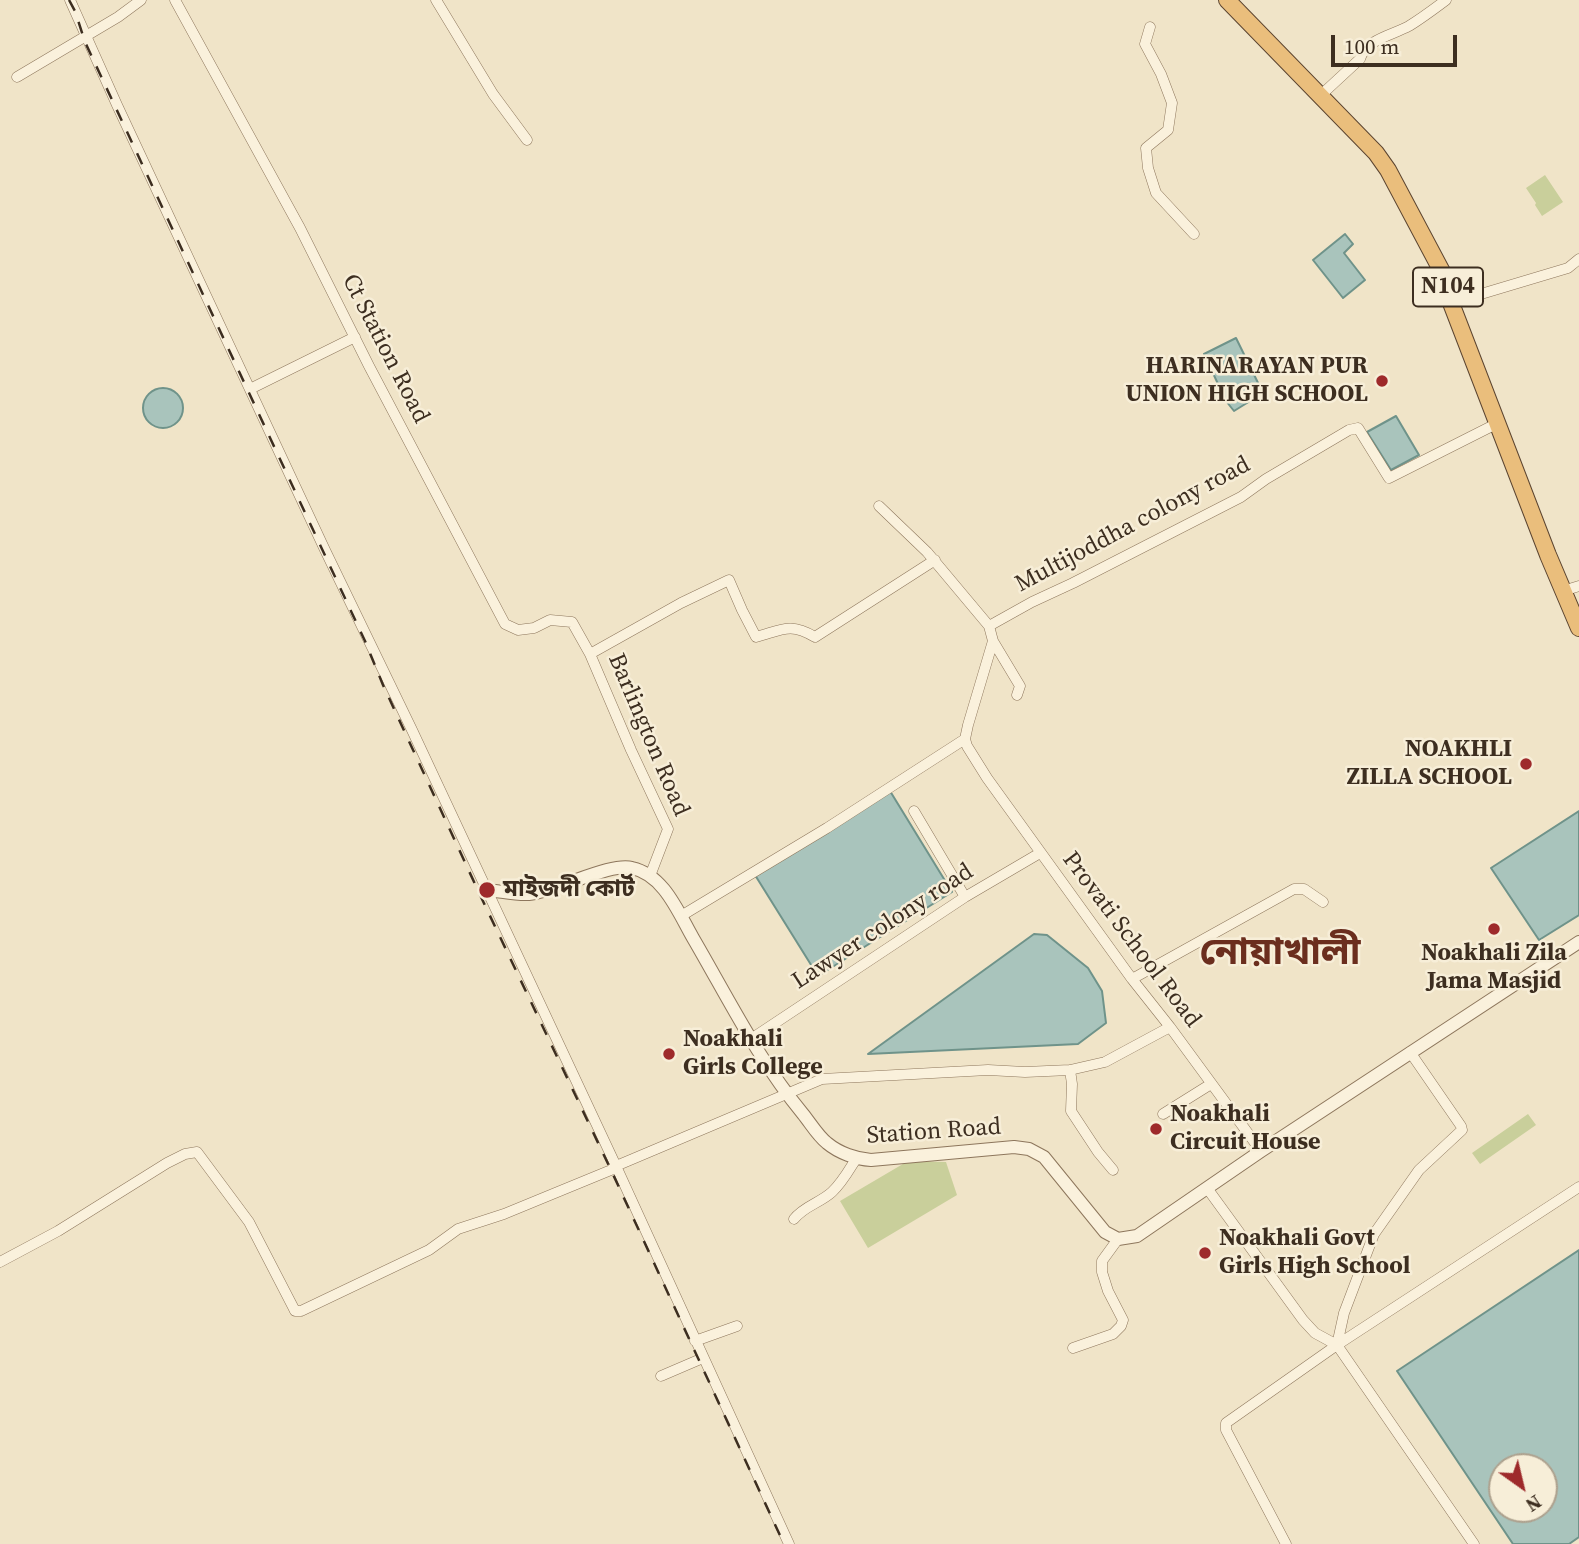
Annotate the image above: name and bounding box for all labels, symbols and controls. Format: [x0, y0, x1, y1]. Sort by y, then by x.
scale bar [1334, 21, 1460, 65]
text: 100 m [1344, 32, 1399, 61]
road number: N104 [1413, 268, 1483, 306]
street label: Ct Station Road [335, 270, 435, 428]
place label: HARINARAYAN PUR UNION HIGH SCHOOL [1125, 353, 1368, 409]
marker: HARINARAYAN PUR UNION HIGH SCHOOL [1374, 373, 1390, 389]
street label: Multijoddha colony road [1011, 451, 1255, 599]
street label: Barlington Road [601, 649, 695, 821]
place label: NOAKHLI ZILLA SCHOOL [1347, 736, 1512, 792]
marker: NOAKHLI ZILLA SCHOOL [1518, 756, 1534, 772]
street label: Provati School Road [1055, 846, 1207, 1034]
street label: Lawyer colony road [787, 858, 979, 996]
place label: মাইজদী কোর্ট [503, 876, 635, 904]
marker: মাইজদী কোর্ট [477, 880, 497, 900]
marker: Noakhali Zila Jama Masjid [1486, 921, 1502, 937]
district label: নোয়াখালী [1199, 931, 1361, 977]
place label: Noakhali Zila Jama Masjid [1421, 940, 1567, 996]
place label: Noakhali Girls College [683, 1026, 823, 1082]
marker: Noakhali Girls College [661, 1046, 677, 1062]
place label: Noakhali Circuit House [1170, 1101, 1321, 1157]
street label: Station Road [866, 1113, 1002, 1151]
marker: Noakhali Circuit House [1148, 1121, 1164, 1137]
place label: Noakhali Govt Girls High School [1219, 1225, 1411, 1281]
marker: Noakhali Govt Girls High School [1197, 1245, 1213, 1261]
north arrow [1488, 1453, 1558, 1523]
text: N [1521, 1489, 1547, 1518]

